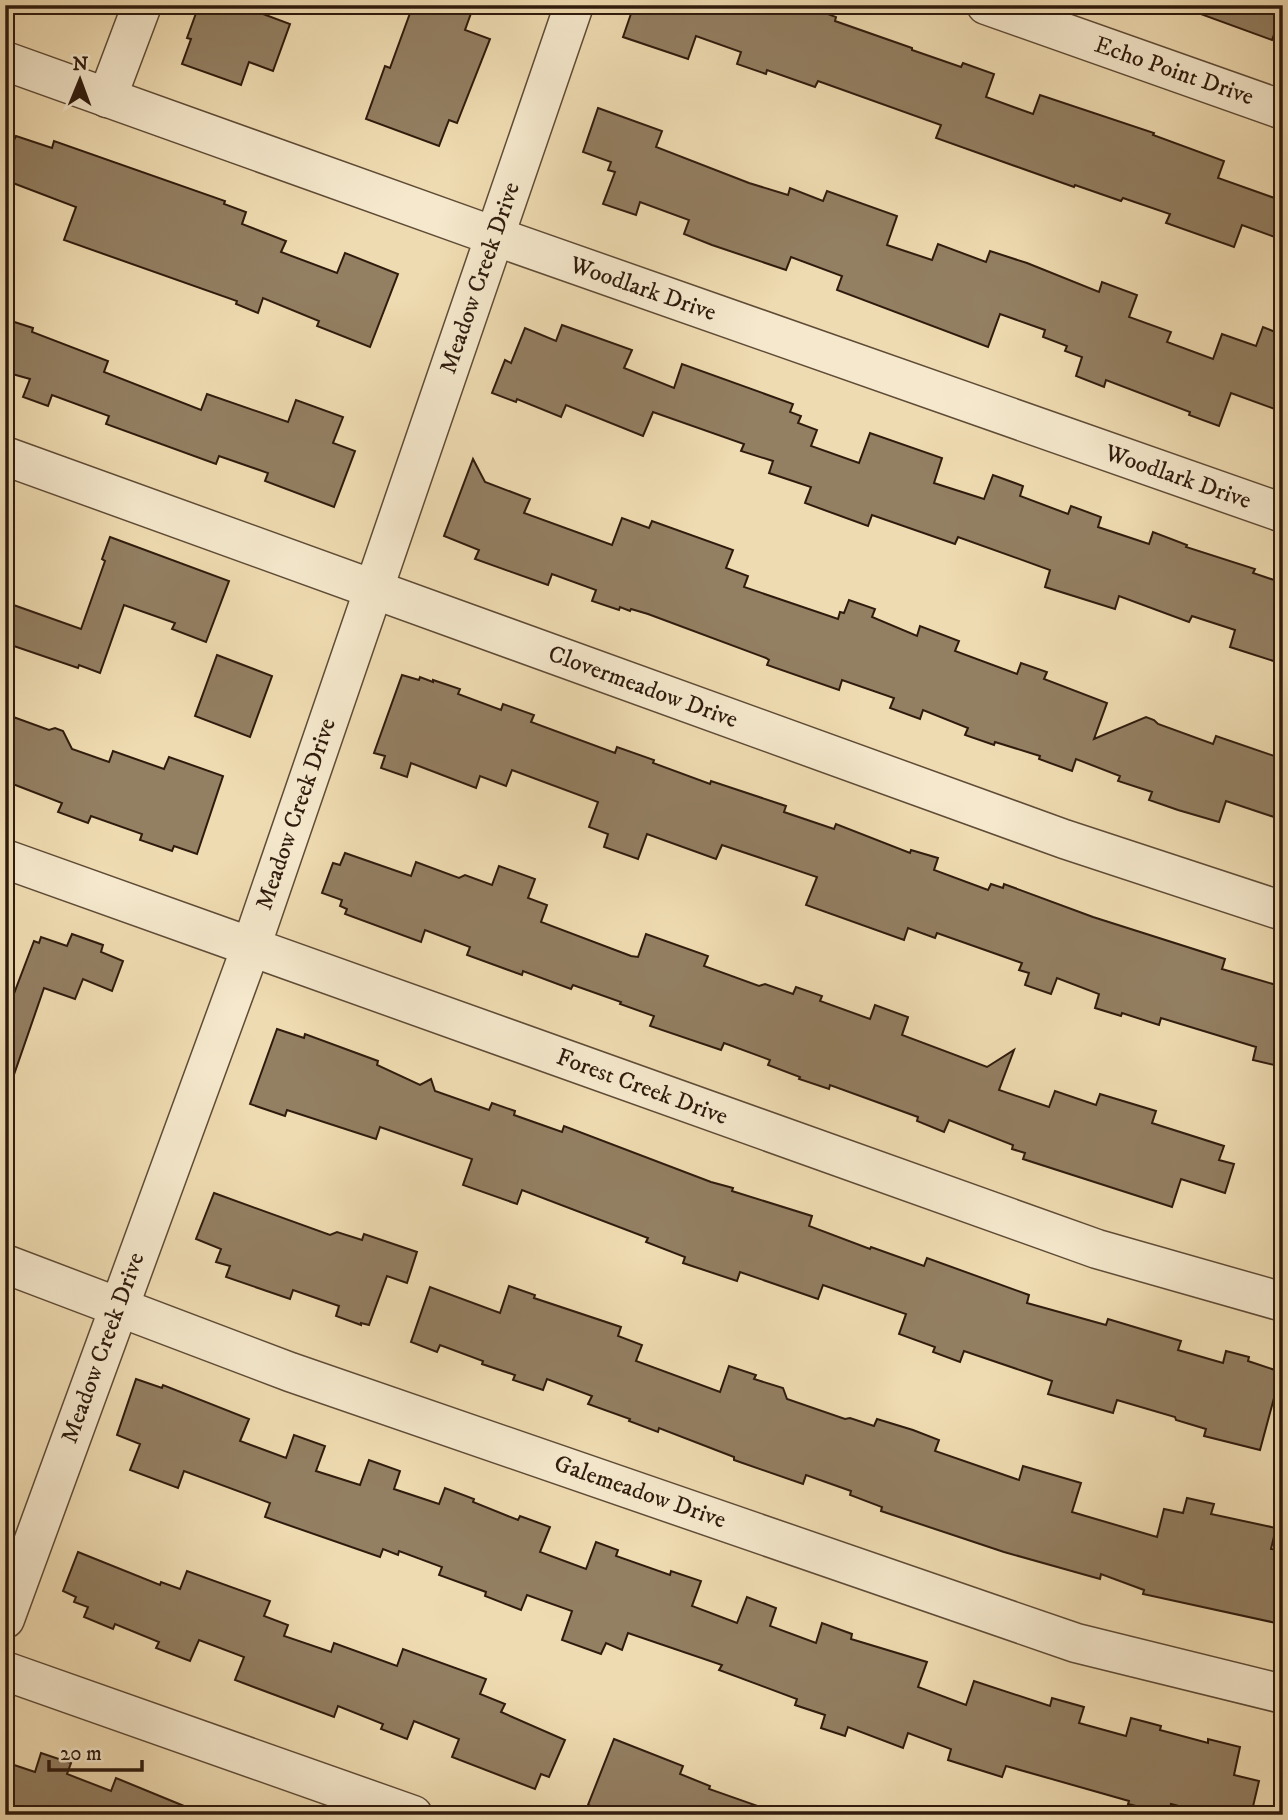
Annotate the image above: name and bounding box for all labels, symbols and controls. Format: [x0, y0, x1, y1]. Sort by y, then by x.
street label: Echo Point Drive [1090, 30, 1258, 112]
north arrow [46, 46, 116, 116]
text: N [72, 53, 89, 76]
street label: Meadow Creek Drive [433, 178, 527, 378]
street label: Woodlark Drive [565, 250, 720, 328]
street label: Woodlark Drive [1100, 438, 1255, 516]
street label: Clovermeadow Drive [544, 639, 742, 735]
street label: Meadow Creek Drive [249, 714, 343, 914]
street label: Forest Creek Drive [552, 1042, 732, 1132]
street label: Meadow Creek Drive [55, 1248, 151, 1448]
street label: Galemeadow Drive [550, 1449, 730, 1535]
scale bar [49, 1729, 142, 1773]
text: 20 m [60, 1741, 102, 1767]

